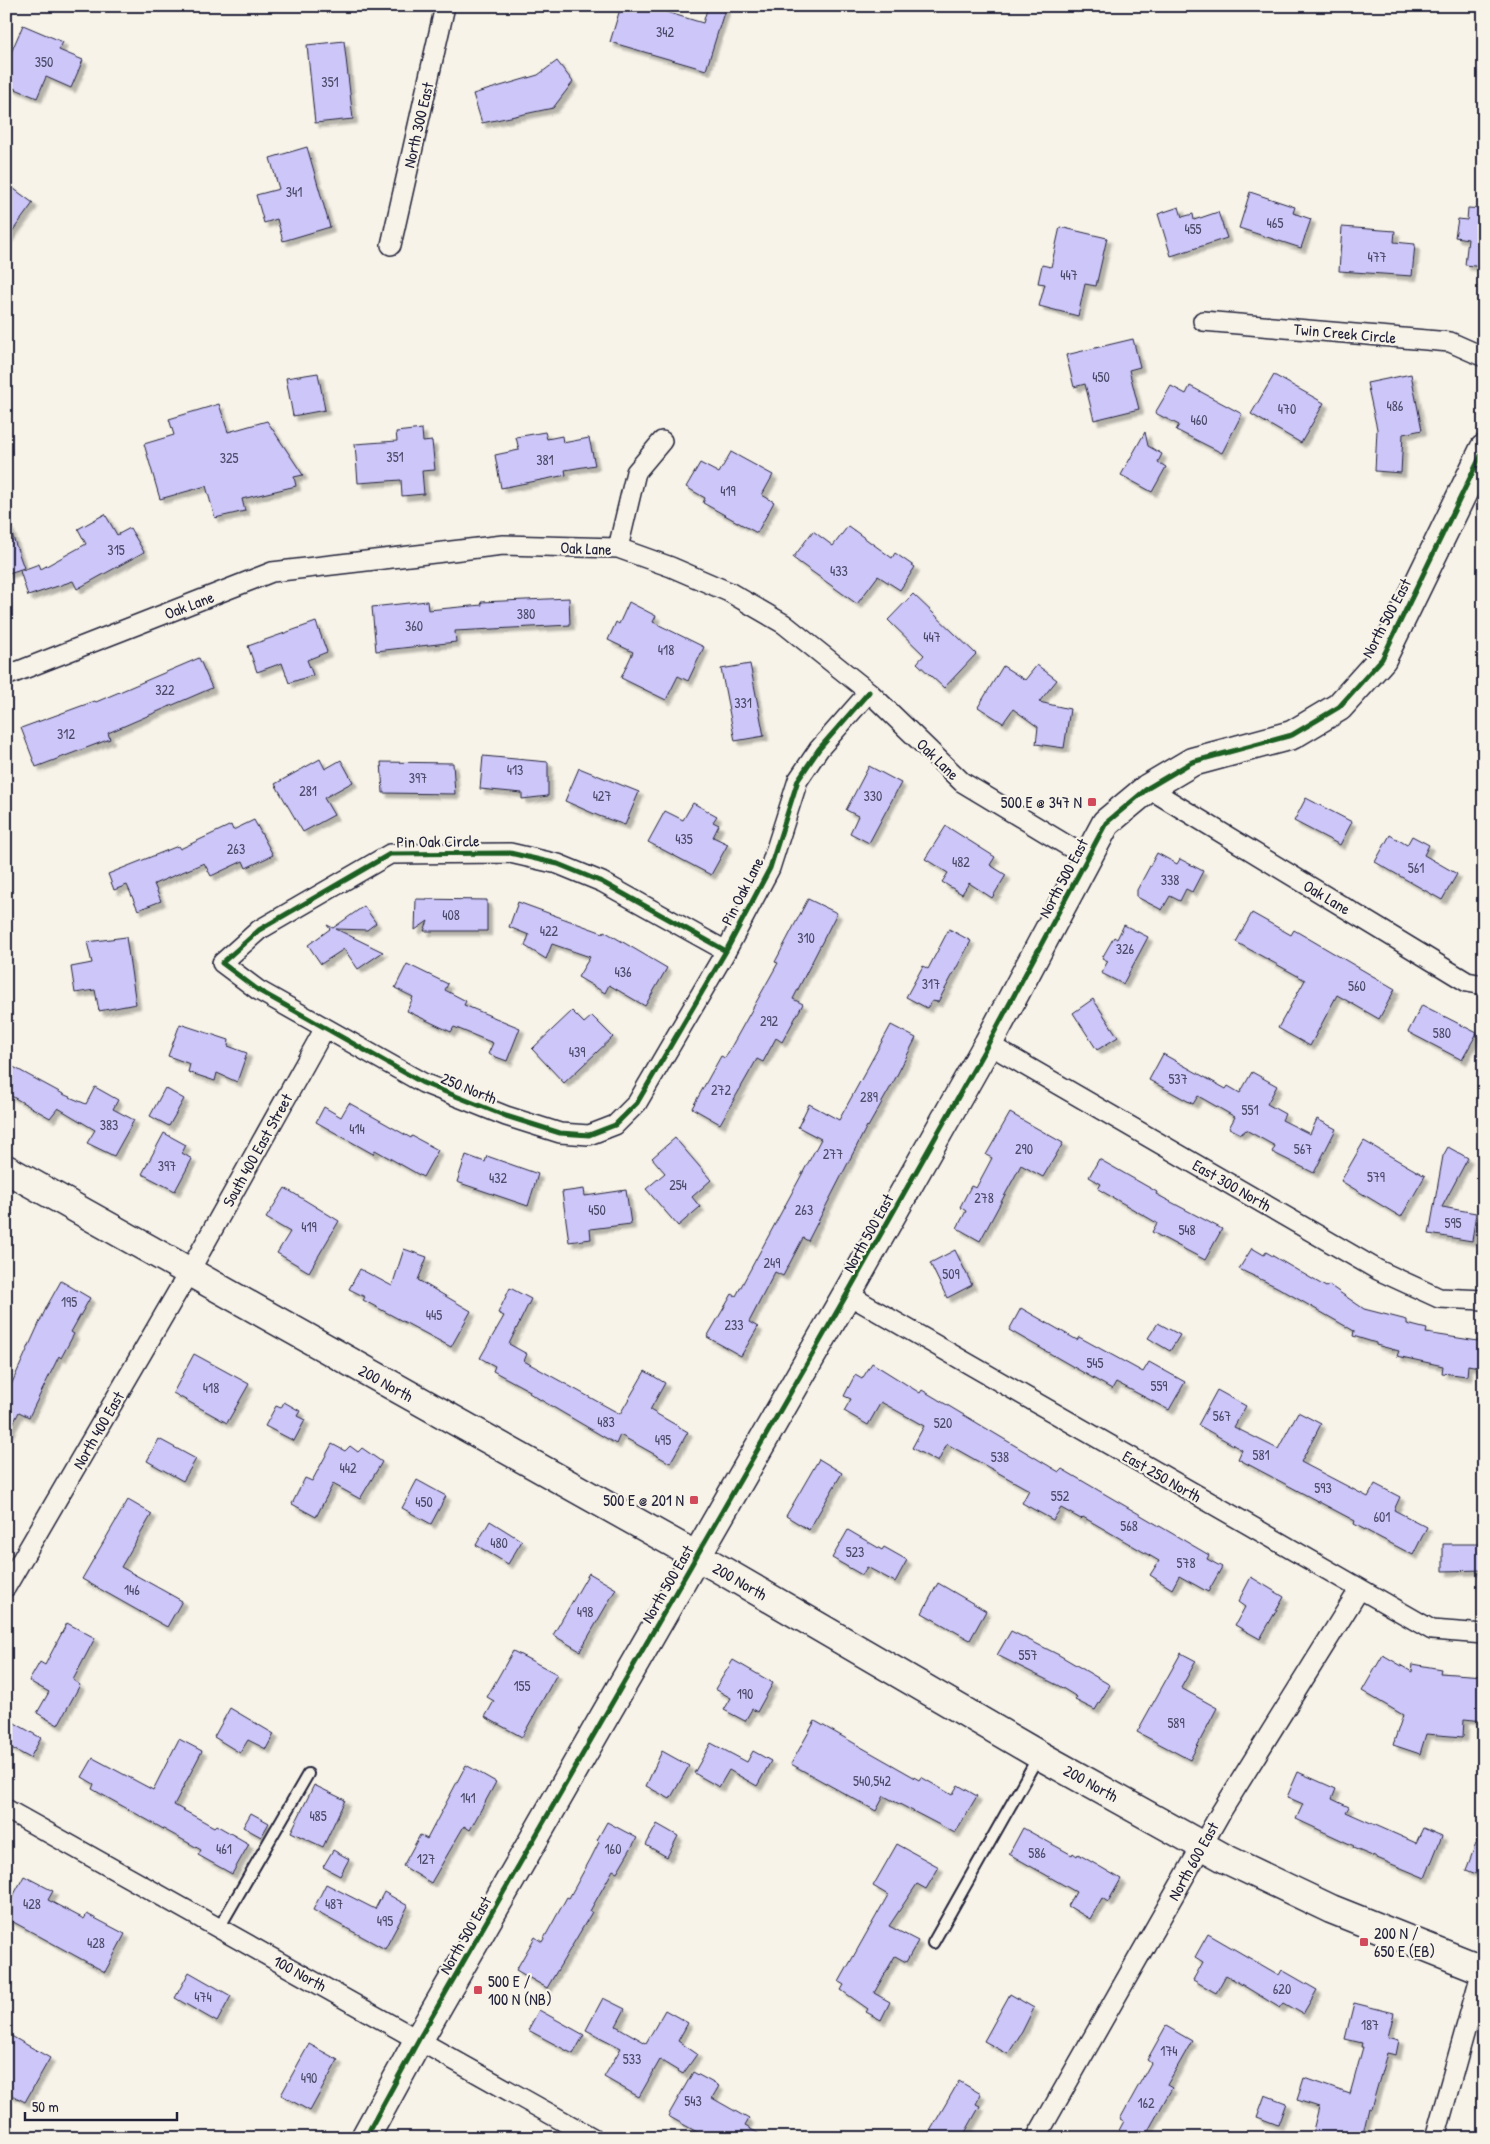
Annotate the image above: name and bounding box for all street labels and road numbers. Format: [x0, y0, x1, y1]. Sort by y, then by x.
street label: North 300 East [397, 80, 439, 170]
street label: Twin Creek Circle [1293, 318, 1398, 348]
street label: Oak Lane [560, 536, 613, 560]
street label: North 500 East [1356, 574, 1416, 661]
street label: Oak Lane [161, 585, 217, 624]
street label: Oak Lane [912, 733, 965, 785]
street label: Pin Oak Circle [396, 829, 480, 853]
street label: North 500 East [1033, 834, 1093, 921]
street label: Pin Oak Lane [716, 853, 769, 929]
street label: Oak Lane [1299, 874, 1355, 920]
street label: 250 North [438, 1067, 500, 1109]
street label: South 400 East Street [217, 1089, 297, 1210]
street label: East 300 North [1189, 1154, 1276, 1216]
street label: North 500 East [837, 1189, 899, 1276]
street label: 200 North [355, 1359, 417, 1407]
street label: North 400 East [67, 1387, 129, 1473]
street label: East 250 North [1119, 1445, 1205, 1507]
street label: North 500 East [636, 1540, 698, 1627]
street label: 200 North [709, 1557, 771, 1605]
street label: 200 North [1060, 1759, 1122, 1807]
street label: North 600 East [1162, 1817, 1224, 1904]
street label: North 500 East [434, 1891, 496, 1978]
street label: 100 North [270, 1950, 331, 1997]

